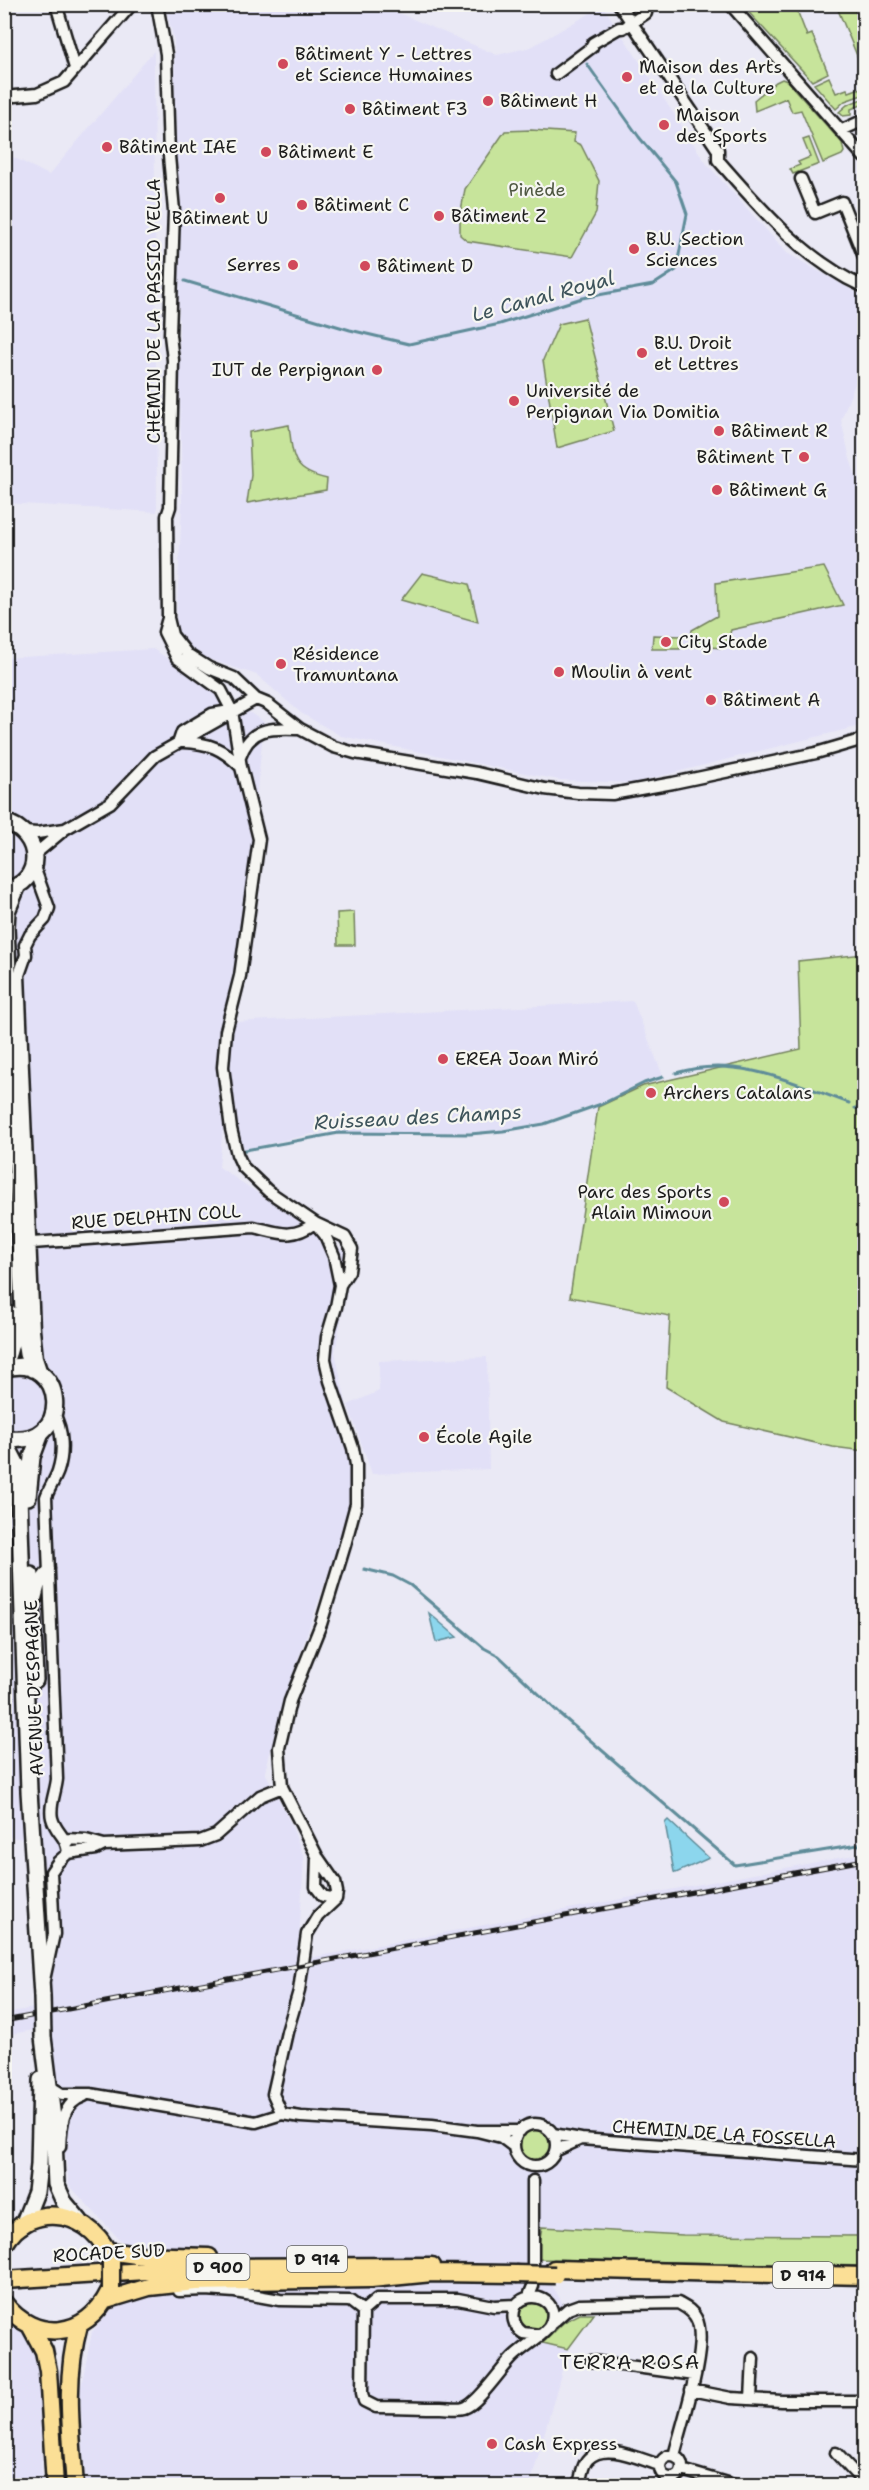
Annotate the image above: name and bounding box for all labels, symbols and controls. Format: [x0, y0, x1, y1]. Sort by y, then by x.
place label: Bâtiment Y - Lettres et Science Humaines [295, 42, 473, 87]
place label: Maison des Arts et de la Culture [639, 55, 783, 100]
marker: Bâtiment Y - Lettres et Science Humaines [276, 57, 290, 71]
marker: Maison des Arts et de la Culture [620, 70, 634, 84]
place label: Bâtiment H [500, 89, 597, 113]
marker: Bâtiment H [481, 94, 495, 108]
place label: Bâtiment F3 [362, 97, 468, 121]
marker: Bâtiment F3 [343, 102, 357, 116]
place label: Maison des Sports [676, 103, 767, 148]
marker: Maison des Sports [657, 118, 671, 132]
place label: Bâtiment IAE [119, 135, 237, 159]
marker: Bâtiment IAE [100, 140, 114, 154]
place label: Bâtiment E [278, 140, 374, 164]
marker: Bâtiment E [259, 145, 273, 159]
street label: CHEMIN DE LA PASSIO VELLA [142, 178, 166, 444]
park label: Pinède [508, 178, 566, 202]
marker: Bâtiment U [213, 191, 227, 205]
place label: Bâtiment C [314, 193, 409, 217]
marker: Bâtiment C [295, 198, 309, 212]
place label: Bâtiment Z [451, 204, 546, 228]
place label: Bâtiment U [172, 206, 268, 230]
marker: Bâtiment Z [432, 209, 446, 223]
place label: B.U. Section Sciences [646, 227, 744, 272]
marker: B.U. Section Sciences [627, 242, 641, 256]
place label: Serres [227, 253, 281, 277]
place label: Bâtiment D [377, 254, 473, 278]
marker: Serres [286, 258, 300, 272]
marker: Bâtiment D [358, 259, 372, 273]
water label: Le Canal Royal [469, 264, 617, 328]
place label: B.U. Droit et Lettres [654, 331, 739, 376]
marker: B.U. Droit et Lettres [635, 346, 649, 360]
place label: IUT de Perpignan [212, 358, 365, 382]
marker: IUT de Perpignan [370, 363, 384, 377]
place label: Université de Perpignan Via Domitia [526, 379, 719, 424]
marker: Université de Perpignan Via Domitia [507, 394, 521, 408]
place label: Bâtiment R [731, 419, 828, 443]
marker: Bâtiment R [712, 424, 726, 438]
place label: Bâtiment T [697, 445, 792, 469]
marker: Bâtiment T [797, 450, 811, 464]
place label: Bâtiment G [729, 478, 827, 502]
marker: Bâtiment G [710, 483, 724, 497]
place label: City Stade [678, 630, 768, 654]
marker: City Stade [659, 635, 673, 649]
place label: Résidence Tramuntana [293, 642, 398, 687]
marker: Résidence Tramuntana [274, 657, 288, 671]
place label: Moulin à vent [571, 660, 693, 684]
marker: Moulin à vent [552, 665, 566, 679]
place label: Bâtiment A [723, 688, 820, 712]
marker: Bâtiment A [704, 693, 718, 707]
place label: EREA Joan Miró [455, 1047, 599, 1071]
marker: EREA Joan Miró [436, 1052, 450, 1066]
place label: Archers Catalans [663, 1081, 812, 1105]
marker: Archers Catalans [644, 1086, 658, 1100]
water label: Ruisseau des Champs [314, 1099, 522, 1135]
place label: Parc des Sports Alain Mimoun [577, 1180, 712, 1225]
marker: Parc des Sports Alain Mimoun [717, 1195, 731, 1209]
street label: RUE DELPHIN COLL [70, 1199, 242, 1235]
place label: École Agile [436, 1425, 532, 1449]
marker: École Agile [417, 1430, 431, 1444]
street label: AVENUE D'ESPAGNE [19, 1599, 49, 1777]
street label: CHEMIN DE LA FOSSELLA [611, 2114, 837, 2154]
street label: ROCADE SUD [52, 2238, 166, 2268]
road number: D 914 [287, 2246, 347, 2272]
road number: D 900 [186, 2254, 250, 2280]
road number: D 914 [773, 2262, 833, 2288]
district label: TERRA ROSA [559, 2349, 701, 2375]
place label: Cash Express [504, 2432, 618, 2456]
marker: Cash Express [485, 2437, 499, 2451]

